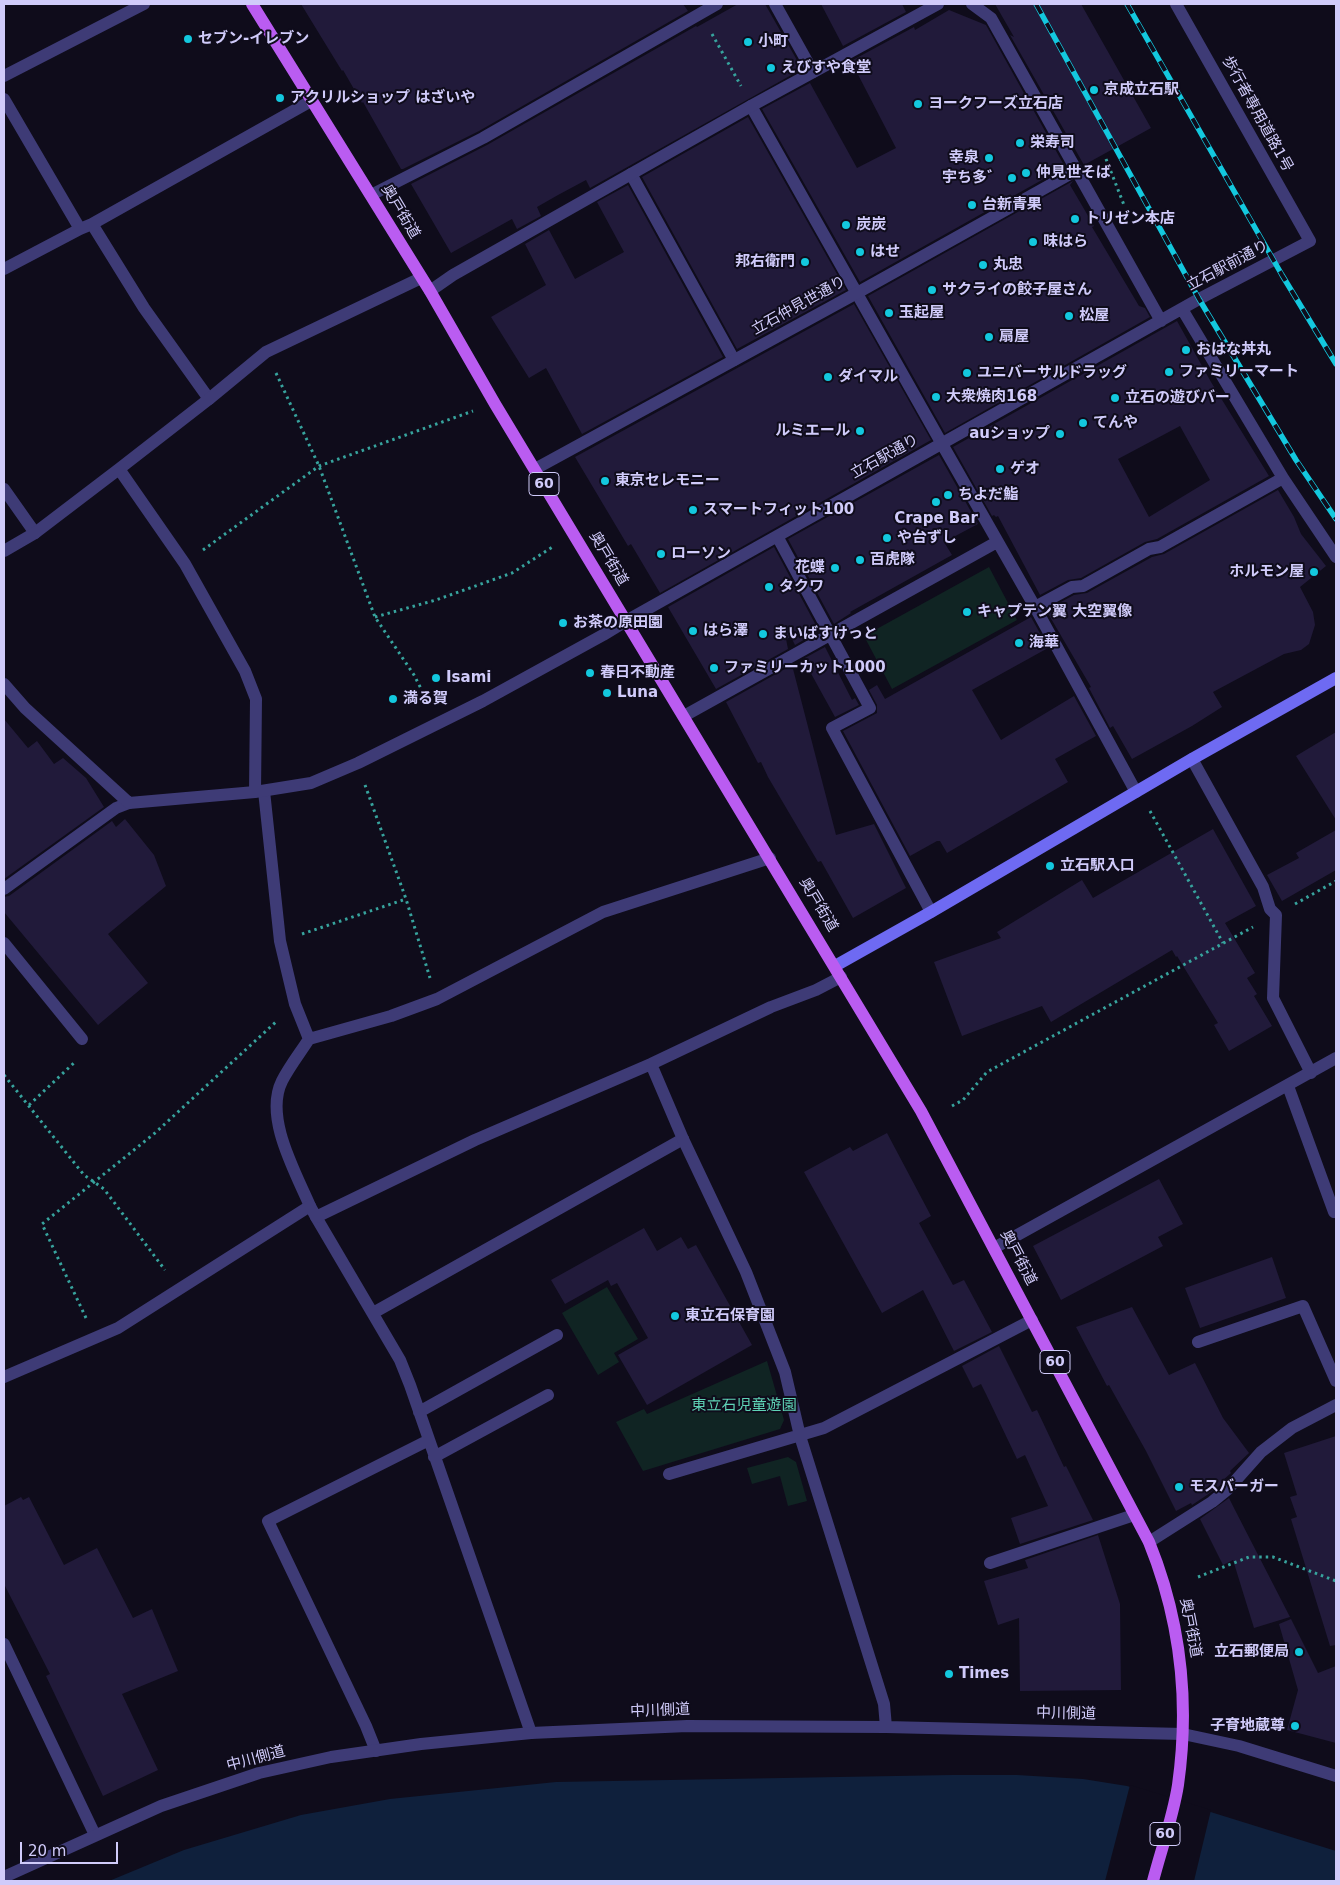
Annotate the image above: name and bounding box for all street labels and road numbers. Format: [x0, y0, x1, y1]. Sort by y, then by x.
street label: 歩行者専用道路1号 [1218, 53, 1296, 175]
street label: 奥戸街道 [377, 182, 423, 242]
street label: 立石駅前通り [1184, 237, 1272, 295]
street label: 立石仲見世通り [749, 273, 849, 339]
street label: 立石駅通り [848, 431, 922, 483]
road number: 60 [529, 472, 559, 496]
street label: 奥戸街道 [585, 529, 631, 589]
street label: 奥戸街道 [795, 875, 841, 935]
street label: 奥戸街道 [996, 1227, 1040, 1289]
road number: 60 [1040, 1350, 1070, 1374]
street label: 奥戸街道 [1175, 1597, 1205, 1659]
street label: 中川側道 [630, 1701, 690, 1721]
street label: 中川側道 [1036, 1704, 1096, 1724]
street label: 中川側道 [225, 1743, 287, 1775]
road number: 60 [1150, 1822, 1180, 1846]

